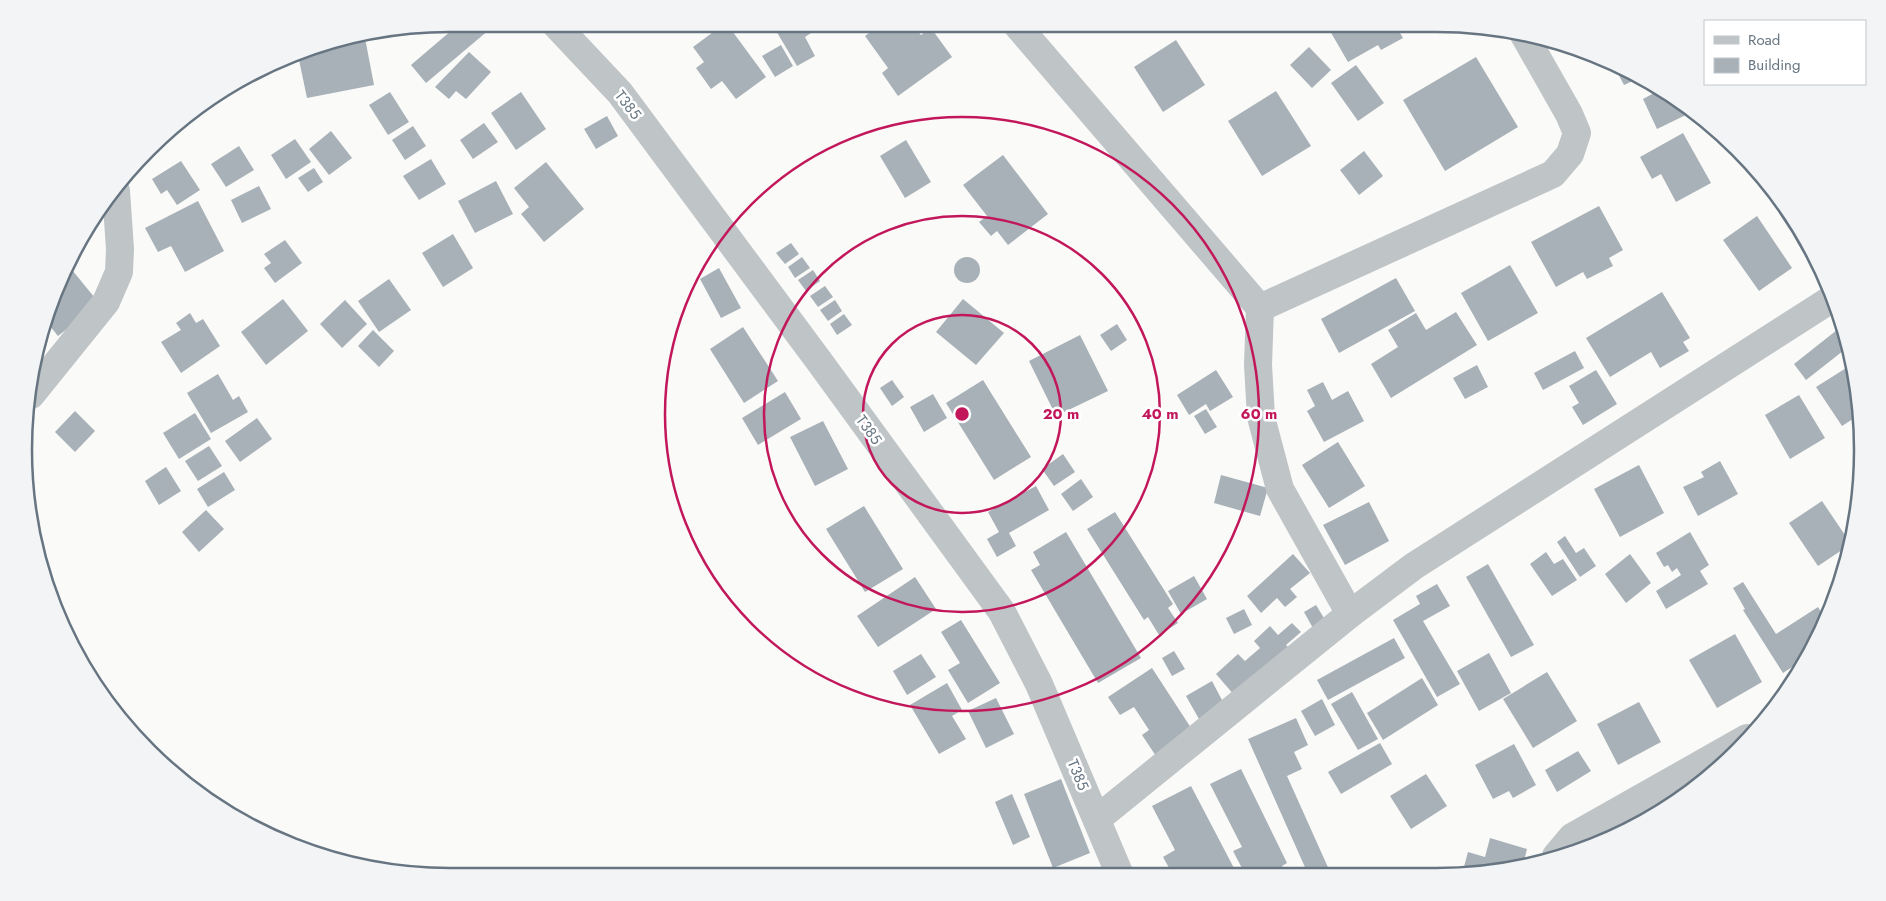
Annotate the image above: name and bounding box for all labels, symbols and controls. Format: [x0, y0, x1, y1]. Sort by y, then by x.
legend [1704, 20, 1866, 85]
text: Road [1748, 29, 1780, 51]
text: Building [1748, 54, 1800, 76]
street label: T385 [610, 86, 646, 124]
text: 20 m [1043, 403, 1079, 425]
text: 40 m [1141, 403, 1179, 425]
text: 60 m [1241, 403, 1277, 425]
centre of rings [953, 405, 971, 423]
street label: T385 [851, 411, 887, 449]
street label: T385 [1062, 756, 1094, 794]

